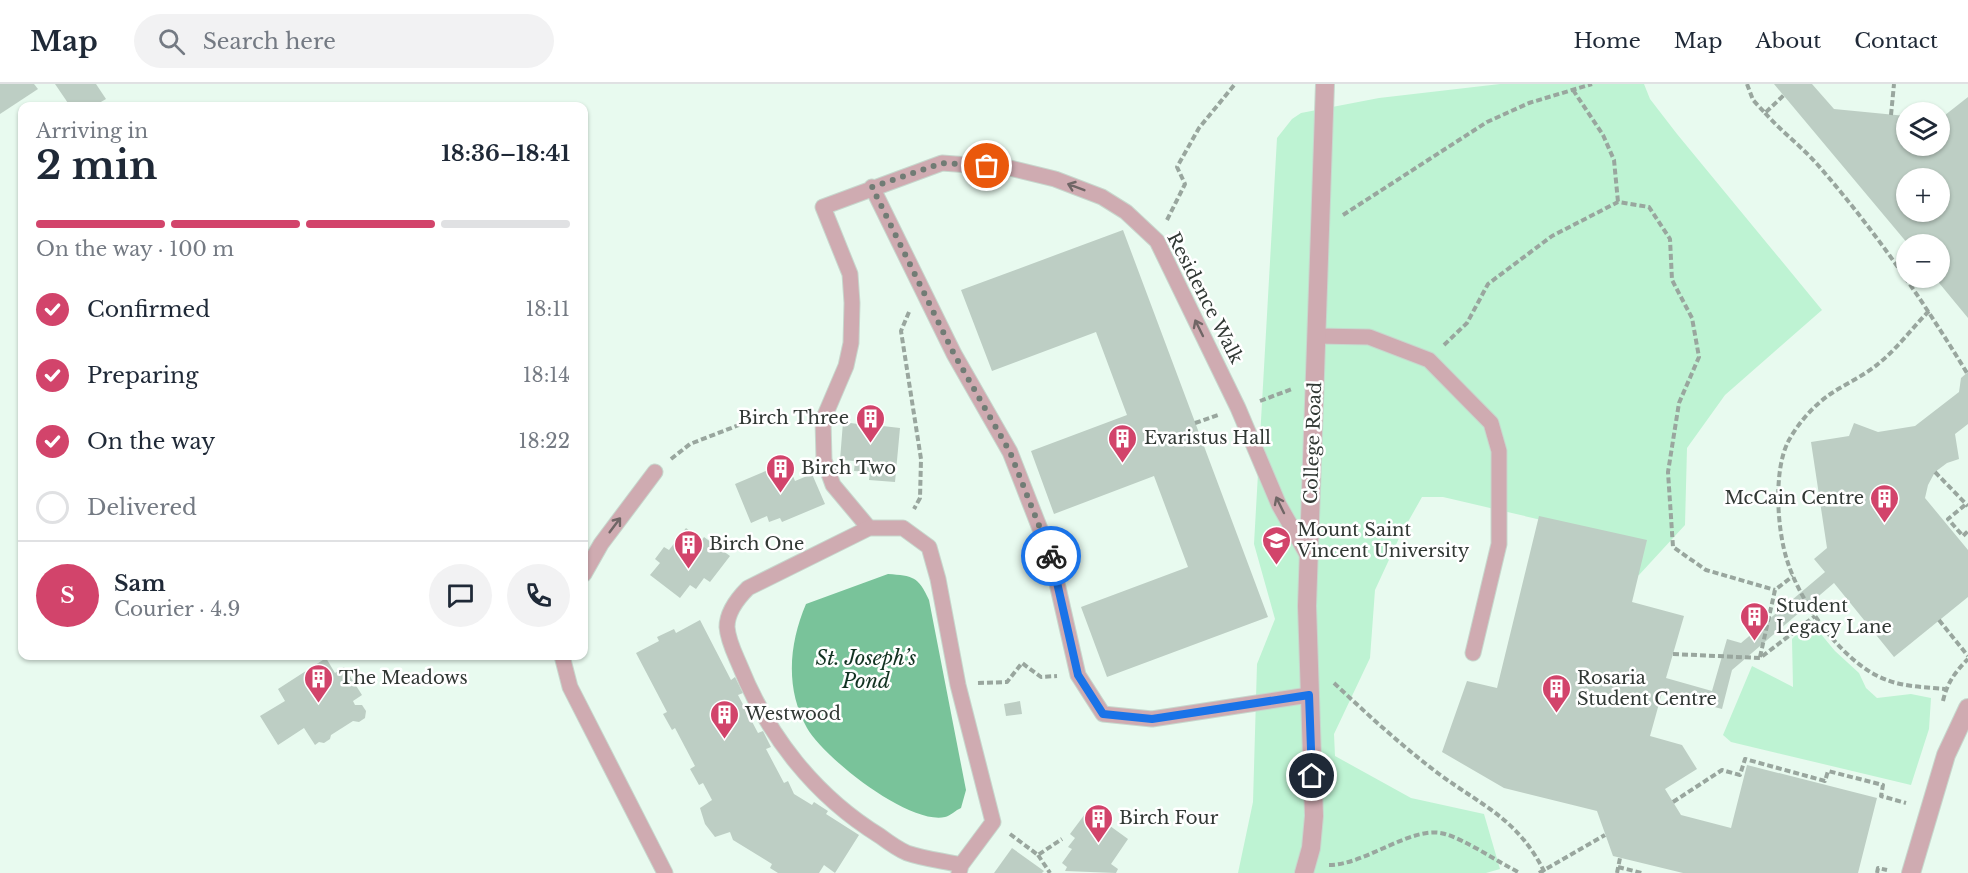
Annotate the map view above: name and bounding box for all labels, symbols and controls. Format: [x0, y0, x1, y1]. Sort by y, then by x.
search box [134, 14, 554, 68]
text: Map [30, 24, 98, 59]
icon: search [155, 25, 188, 58]
text: Search here [203, 28, 336, 55]
text: Home [1574, 28, 1641, 54]
text: Map [1674, 28, 1722, 54]
text: About [1755, 28, 1821, 54]
text: Contact [1854, 28, 1938, 54]
map controls [1896, 102, 1950, 288]
button: layers [1896, 102, 1950, 156]
text: Arriving in [36, 119, 148, 143]
text: 18:36–18:41 [441, 140, 570, 167]
pin [961, 140, 1012, 191]
text: 2 min [36, 141, 157, 190]
icon: bag [970, 149, 1003, 182]
button: + [1896, 168, 1950, 222]
one-way arrow [1067, 181, 1086, 192]
street label: Residence Walk [1162, 229, 1248, 367]
button: − [1896, 234, 1950, 288]
text: On the way · 100 m [36, 237, 234, 261]
icon: check [36, 293, 69, 326]
text: Confirmed [87, 296, 210, 323]
text: 18:11 [525, 297, 570, 321]
one-way arrow [1193, 319, 1204, 337]
icon: check [36, 359, 69, 392]
text: Preparing [87, 362, 198, 389]
text: 18:14 [523, 363, 570, 387]
street label: College Road [1300, 382, 1326, 504]
building icon: Birch Three [854, 402, 886, 444]
place label: Birch Three [738, 407, 849, 429]
building icon: Evaristus Hall [1107, 422, 1139, 464]
icon: check [36, 425, 69, 458]
place label: Evaristus Hall [1144, 427, 1271, 449]
text: On the way [87, 428, 215, 455]
text: 18:22 [519, 429, 570, 453]
building icon: Birch Two [764, 452, 796, 494]
place label: Birch Two [801, 457, 896, 479]
building icon: McCain Centre [1869, 482, 1901, 524]
place label: McCain Centre [1724, 487, 1864, 509]
text: Delivered [87, 494, 197, 521]
one-way arrow [1274, 497, 1286, 514]
one-way arrow [609, 518, 622, 534]
place label: Mount Saint Vincent University [1296, 519, 1470, 562]
school or university icon: Mount Saint Vincent University [1260, 524, 1292, 566]
courier [1021, 526, 1081, 586]
building icon: Birch One [672, 528, 704, 570]
place label: Birch One [709, 533, 804, 555]
icon: bike [1035, 540, 1068, 573]
button: chat [429, 564, 492, 627]
button: phone [507, 564, 570, 627]
text: Sam [114, 570, 166, 597]
text: S [60, 582, 75, 609]
place label: Student Legacy Lane [1776, 595, 1892, 638]
text: Courier · 4.9 [114, 597, 240, 621]
building icon: Student Legacy Lane [1739, 600, 1771, 642]
water label: St. Joseph’s Pond [816, 646, 917, 693]
building icon: The Meadows [302, 662, 334, 704]
place label: The Meadows [339, 667, 468, 689]
place label: Rosaria Student Centre [1577, 667, 1717, 710]
building icon: Rosaria Student Centre [1540, 672, 1572, 714]
building icon: Westwood [708, 698, 740, 740]
place label: Westwood [744, 703, 841, 725]
pin [1286, 750, 1337, 801]
icon: home [1295, 759, 1328, 792]
building icon: Birch Four [1082, 802, 1114, 844]
place label: Birch Four [1119, 807, 1219, 829]

